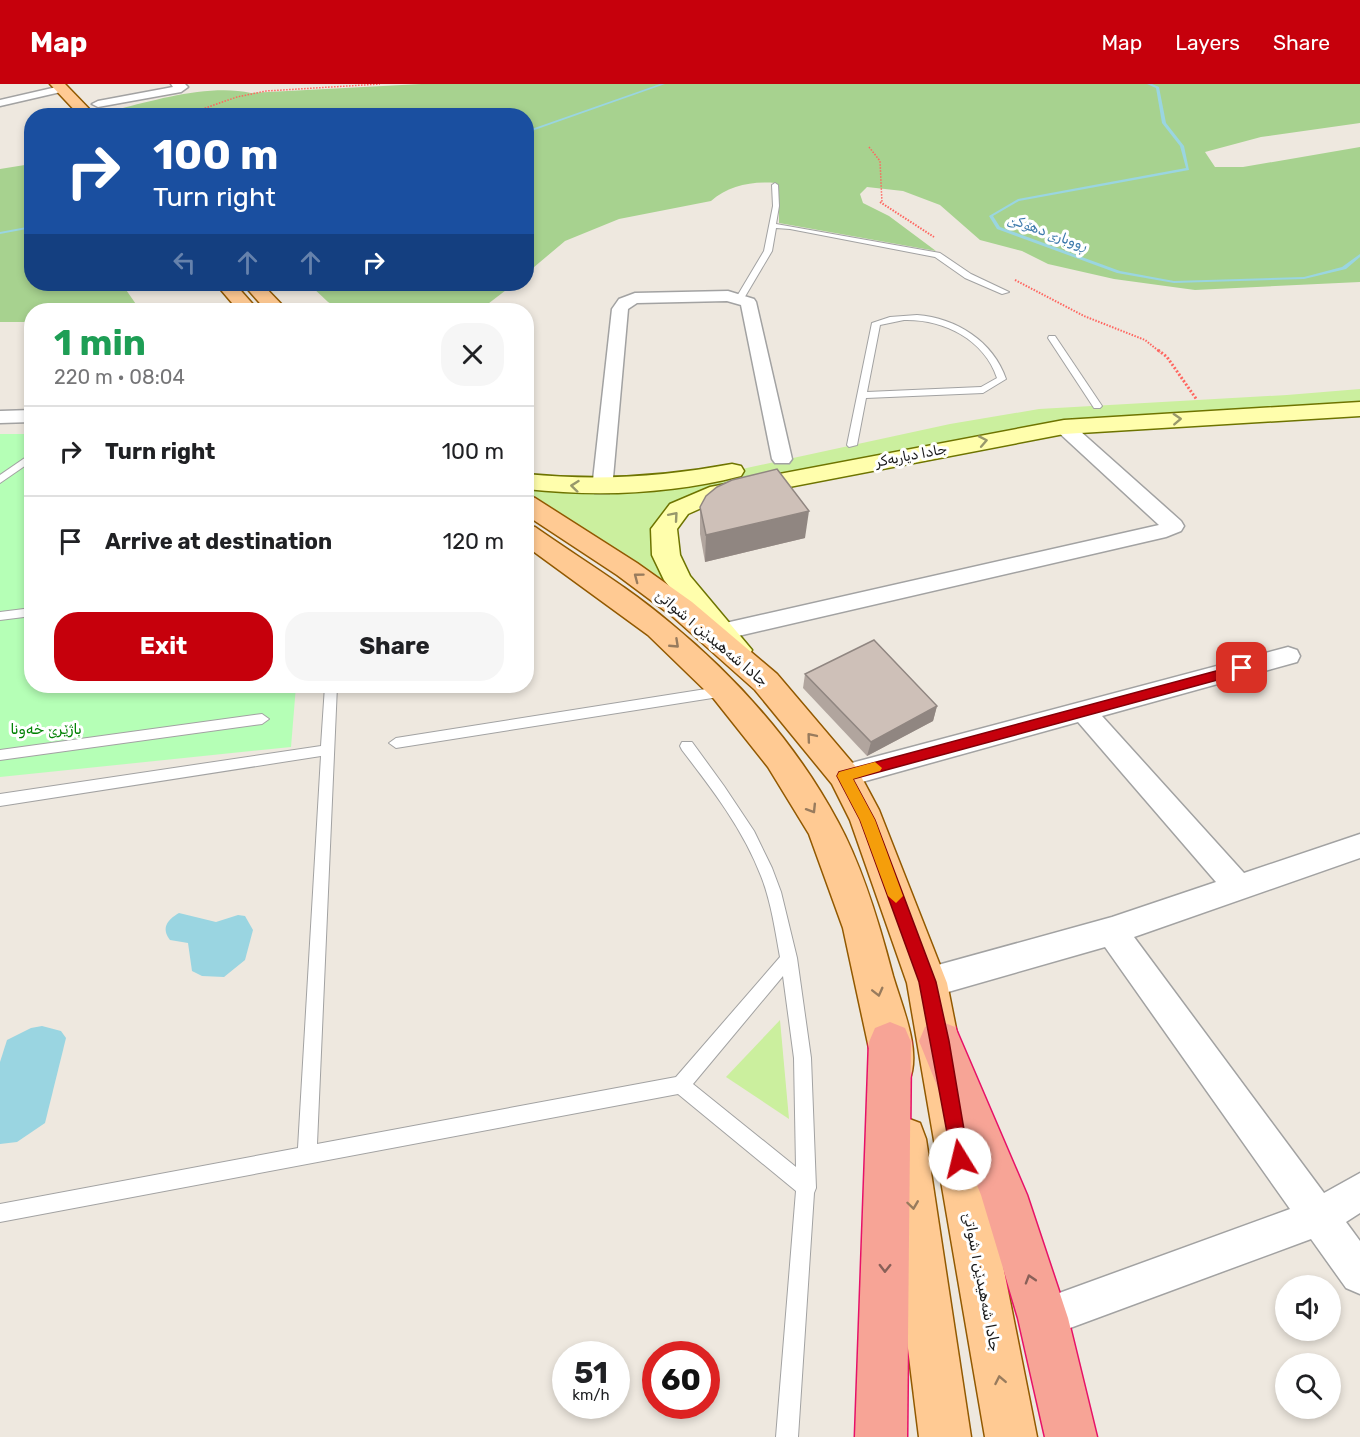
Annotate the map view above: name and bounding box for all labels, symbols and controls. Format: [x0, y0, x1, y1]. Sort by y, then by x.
text: Map [30, 26, 87, 59]
text: Map [1101, 30, 1142, 55]
text: Layers [1175, 30, 1240, 55]
text: Share [1273, 30, 1330, 55]
text: 100 m [153, 130, 278, 180]
icon: right [54, 132, 132, 210]
text: Turn right [153, 181, 276, 213]
water label: ڕووبارێ دهۆكێ [1005, 210, 1090, 257]
icon: left [168, 246, 201, 279]
icon: ahead [231, 246, 264, 279]
icon: ahead [294, 246, 327, 279]
icon: right [357, 246, 390, 279]
text: 1 min [54, 321, 146, 364]
button: close [441, 323, 504, 386]
text: 220 m · 08:04 [54, 365, 185, 389]
one-way arrow [1172, 413, 1181, 426]
icon: right [54, 435, 87, 468]
one-way arrow [978, 435, 988, 448]
text: Turn right [105, 438, 215, 465]
text: 100 m [442, 438, 504, 465]
street label: جادا دیاربه‌كر [873, 440, 948, 471]
one-way arrow [571, 480, 580, 493]
one-way arrow [667, 512, 678, 523]
icon: arrive [54, 525, 87, 558]
text: Arrive at destination [105, 528, 332, 555]
text: 120 m [443, 528, 504, 555]
one-way arrow [633, 573, 644, 584]
street label: جادا شەهیدێن ١ شواتێ [652, 586, 772, 691]
button: Exit [54, 612, 273, 681]
button: Share [285, 612, 504, 681]
one-way arrow [668, 637, 678, 648]
pin [1216, 642, 1267, 693]
icon: arrive [1225, 651, 1258, 684]
park label: باژێرێ خه‌ونا [10, 720, 82, 739]
one-way arrow [808, 733, 819, 744]
one-way arrow [805, 803, 816, 814]
one-way arrow [870, 987, 883, 997]
position arrow [928, 1127, 992, 1191]
one-way arrow [906, 1200, 918, 1210]
street label: جادا شەهیدێن ١ شواتێ [959, 1211, 1004, 1353]
one-way arrow [879, 1264, 891, 1273]
one-way arrow [1025, 1274, 1037, 1285]
map controls [1275, 1275, 1341, 1419]
button: sound [1275, 1275, 1341, 1341]
speed limit sign: 60 [642, 1341, 720, 1419]
button: search [1275, 1353, 1341, 1419]
text: 51 [574, 1355, 608, 1391]
one-way arrow [994, 1375, 1007, 1385]
text: km/h [572, 1386, 610, 1404]

